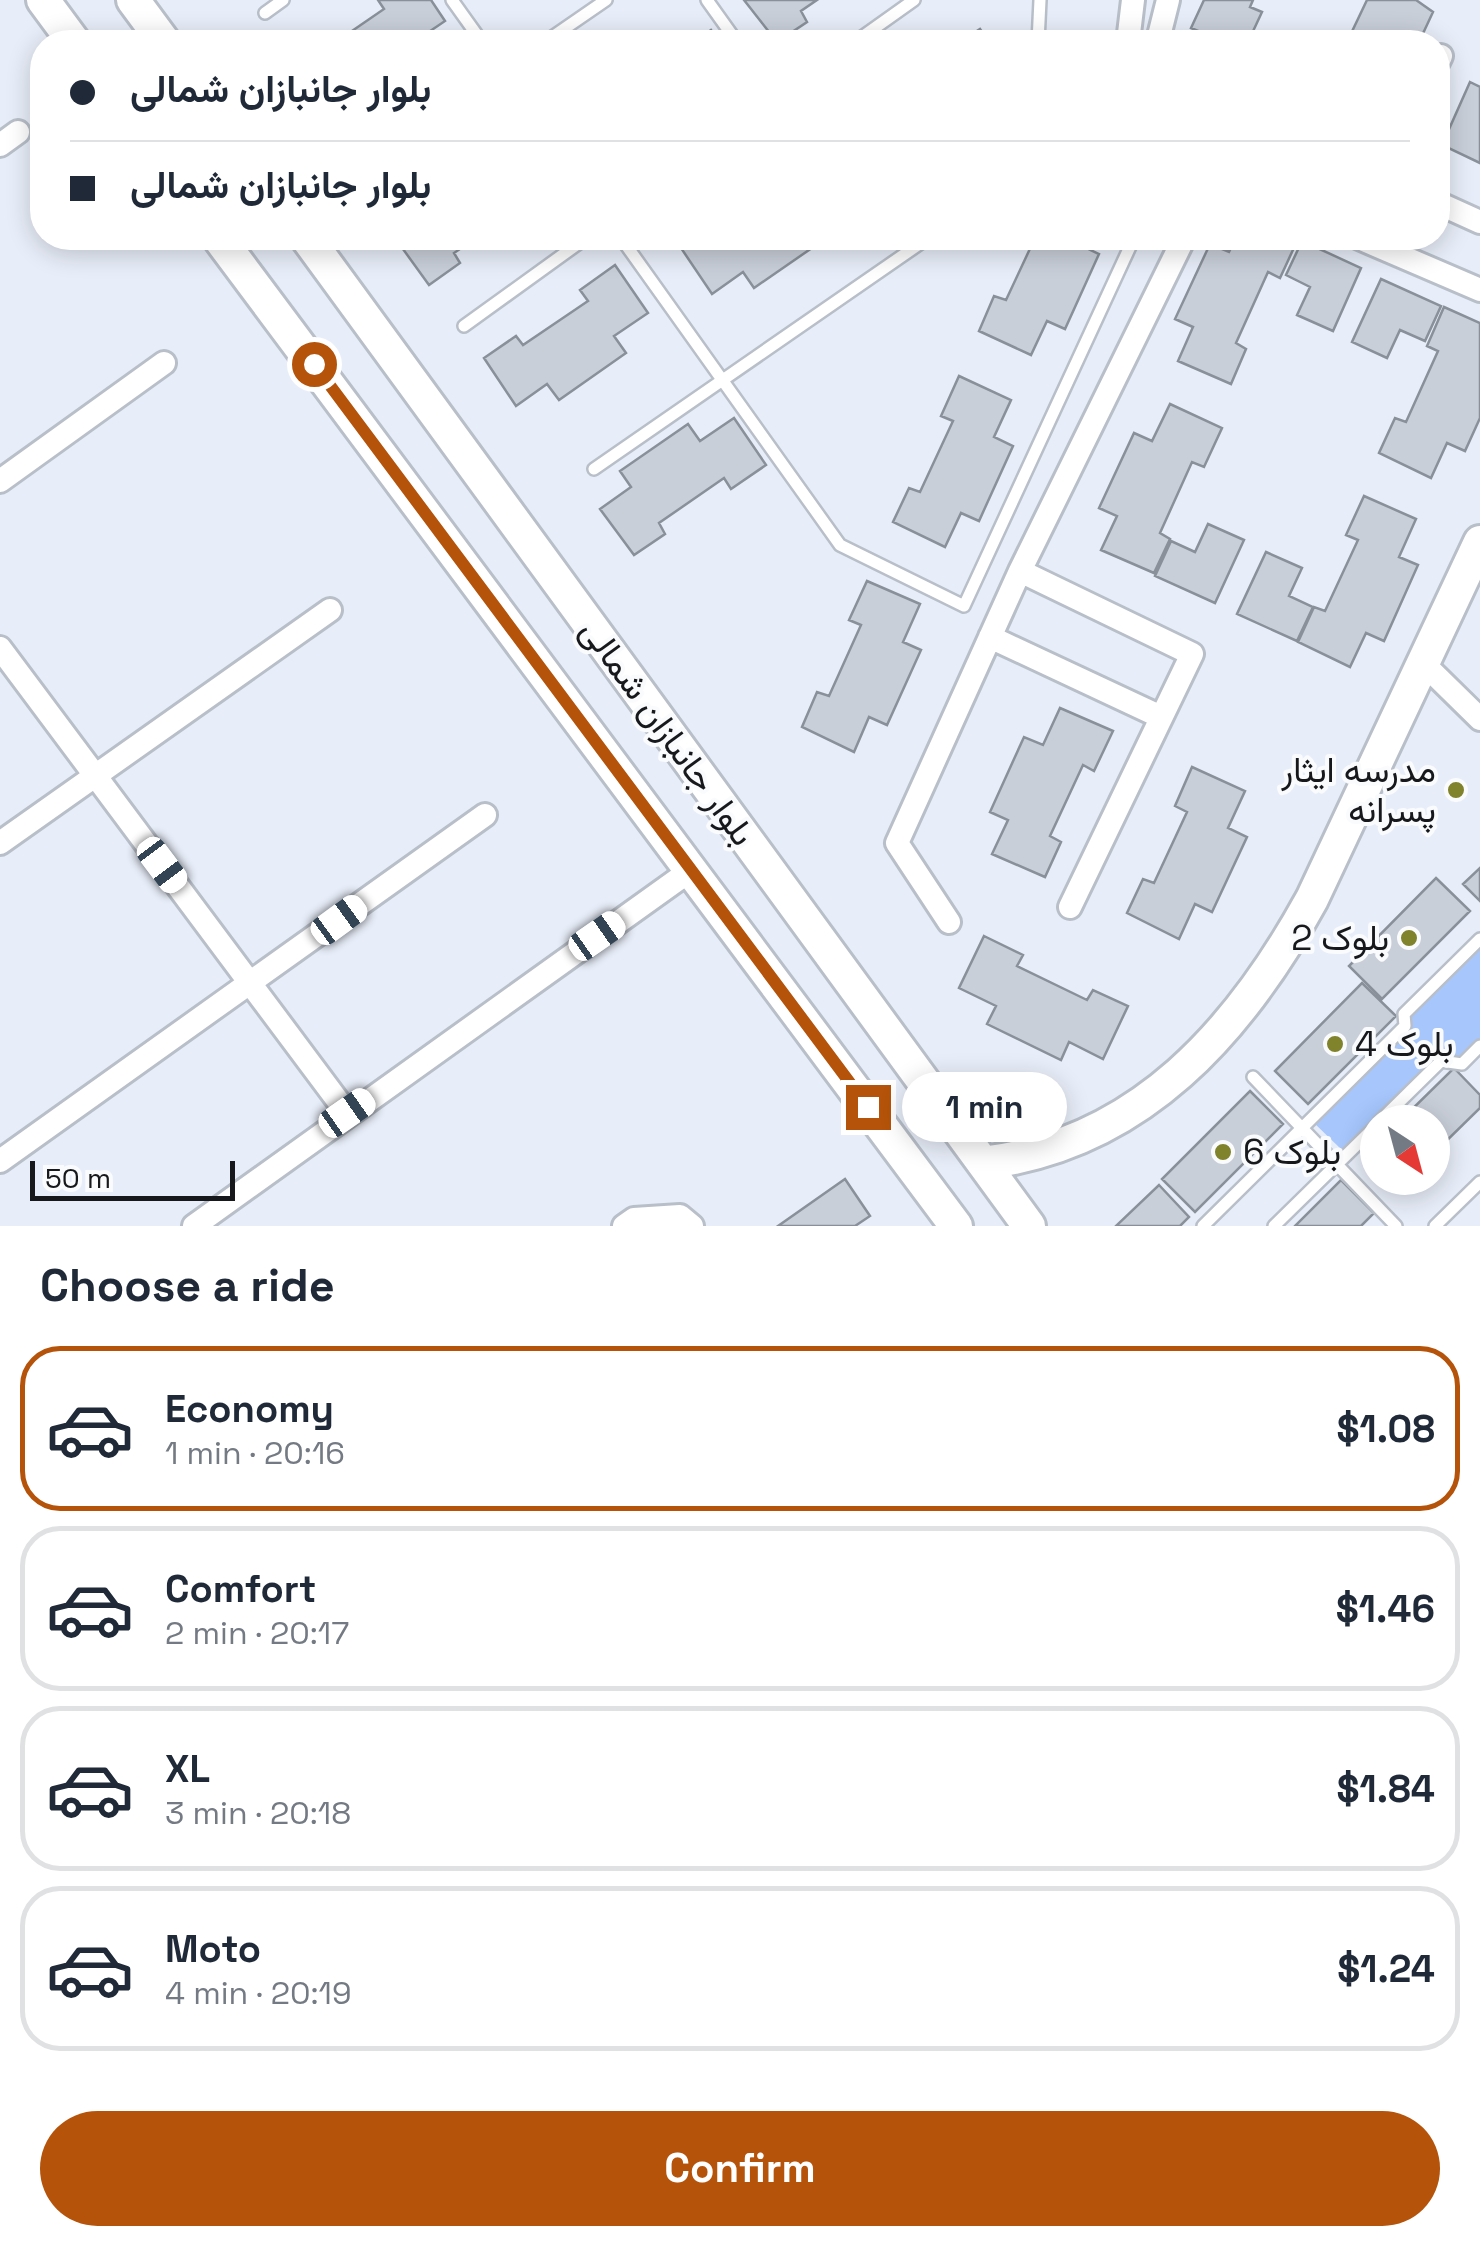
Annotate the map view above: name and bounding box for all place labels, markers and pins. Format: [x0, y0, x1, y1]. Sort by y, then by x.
place label: مدرسه ایثار پسرانه [1280, 748, 1436, 834]
marker: مدرسه ایثار پسرانه [1445, 779, 1467, 801]
place label: بلوک 2 [1291, 916, 1389, 960]
marker: بلوک 2 [1398, 927, 1420, 949]
place label: بلوک 4 [1355, 1022, 1454, 1066]
marker: بلوک 4 [1324, 1033, 1346, 1055]
place label: بلوک 6 [1243, 1130, 1341, 1174]
marker: بلوک 6 [1212, 1141, 1234, 1163]

